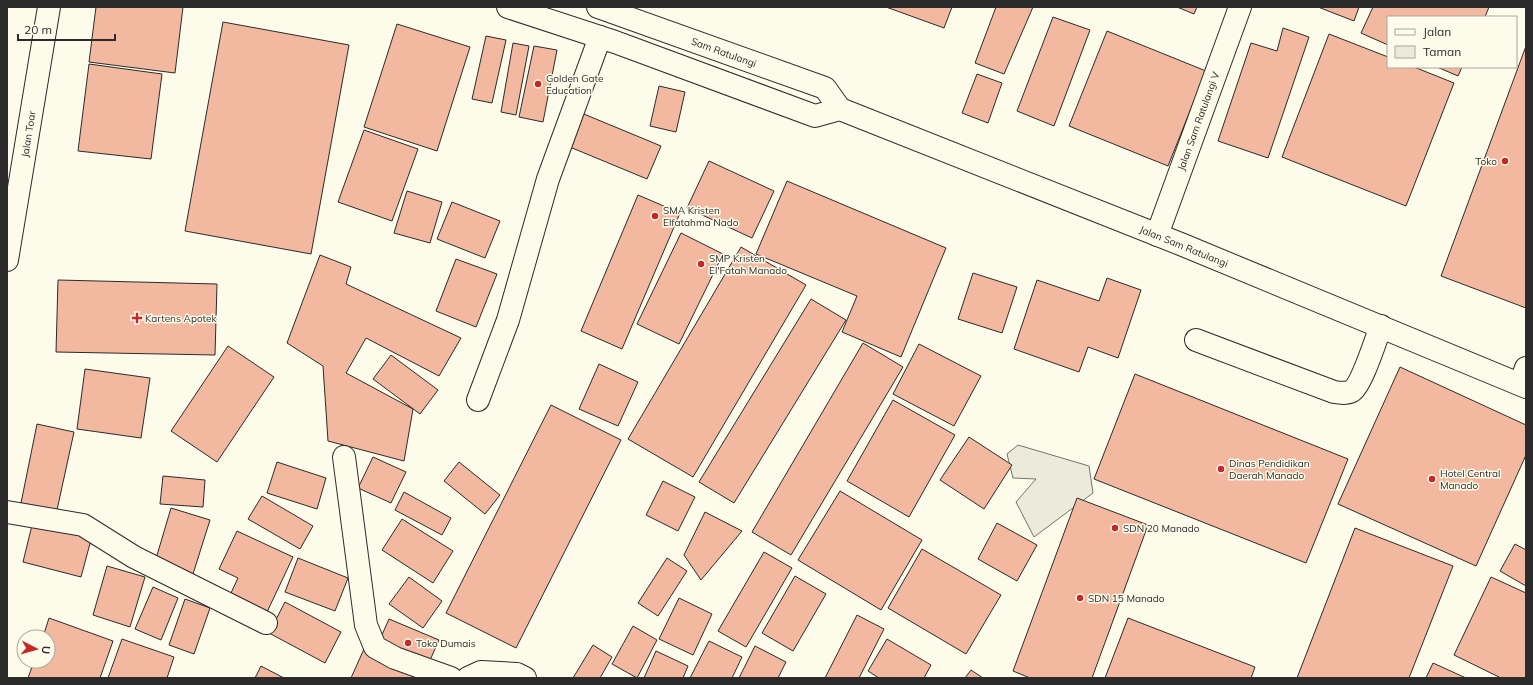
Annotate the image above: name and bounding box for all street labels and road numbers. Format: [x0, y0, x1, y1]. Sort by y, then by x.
street label: Sam Ratulangi [689, 35, 758, 70]
street label: Jalan Sam Ratulangi V [1175, 70, 1222, 172]
street label: Jalan Toar [18, 110, 39, 158]
street label: Jalan Sam Ratulangi [1138, 223, 1230, 270]

